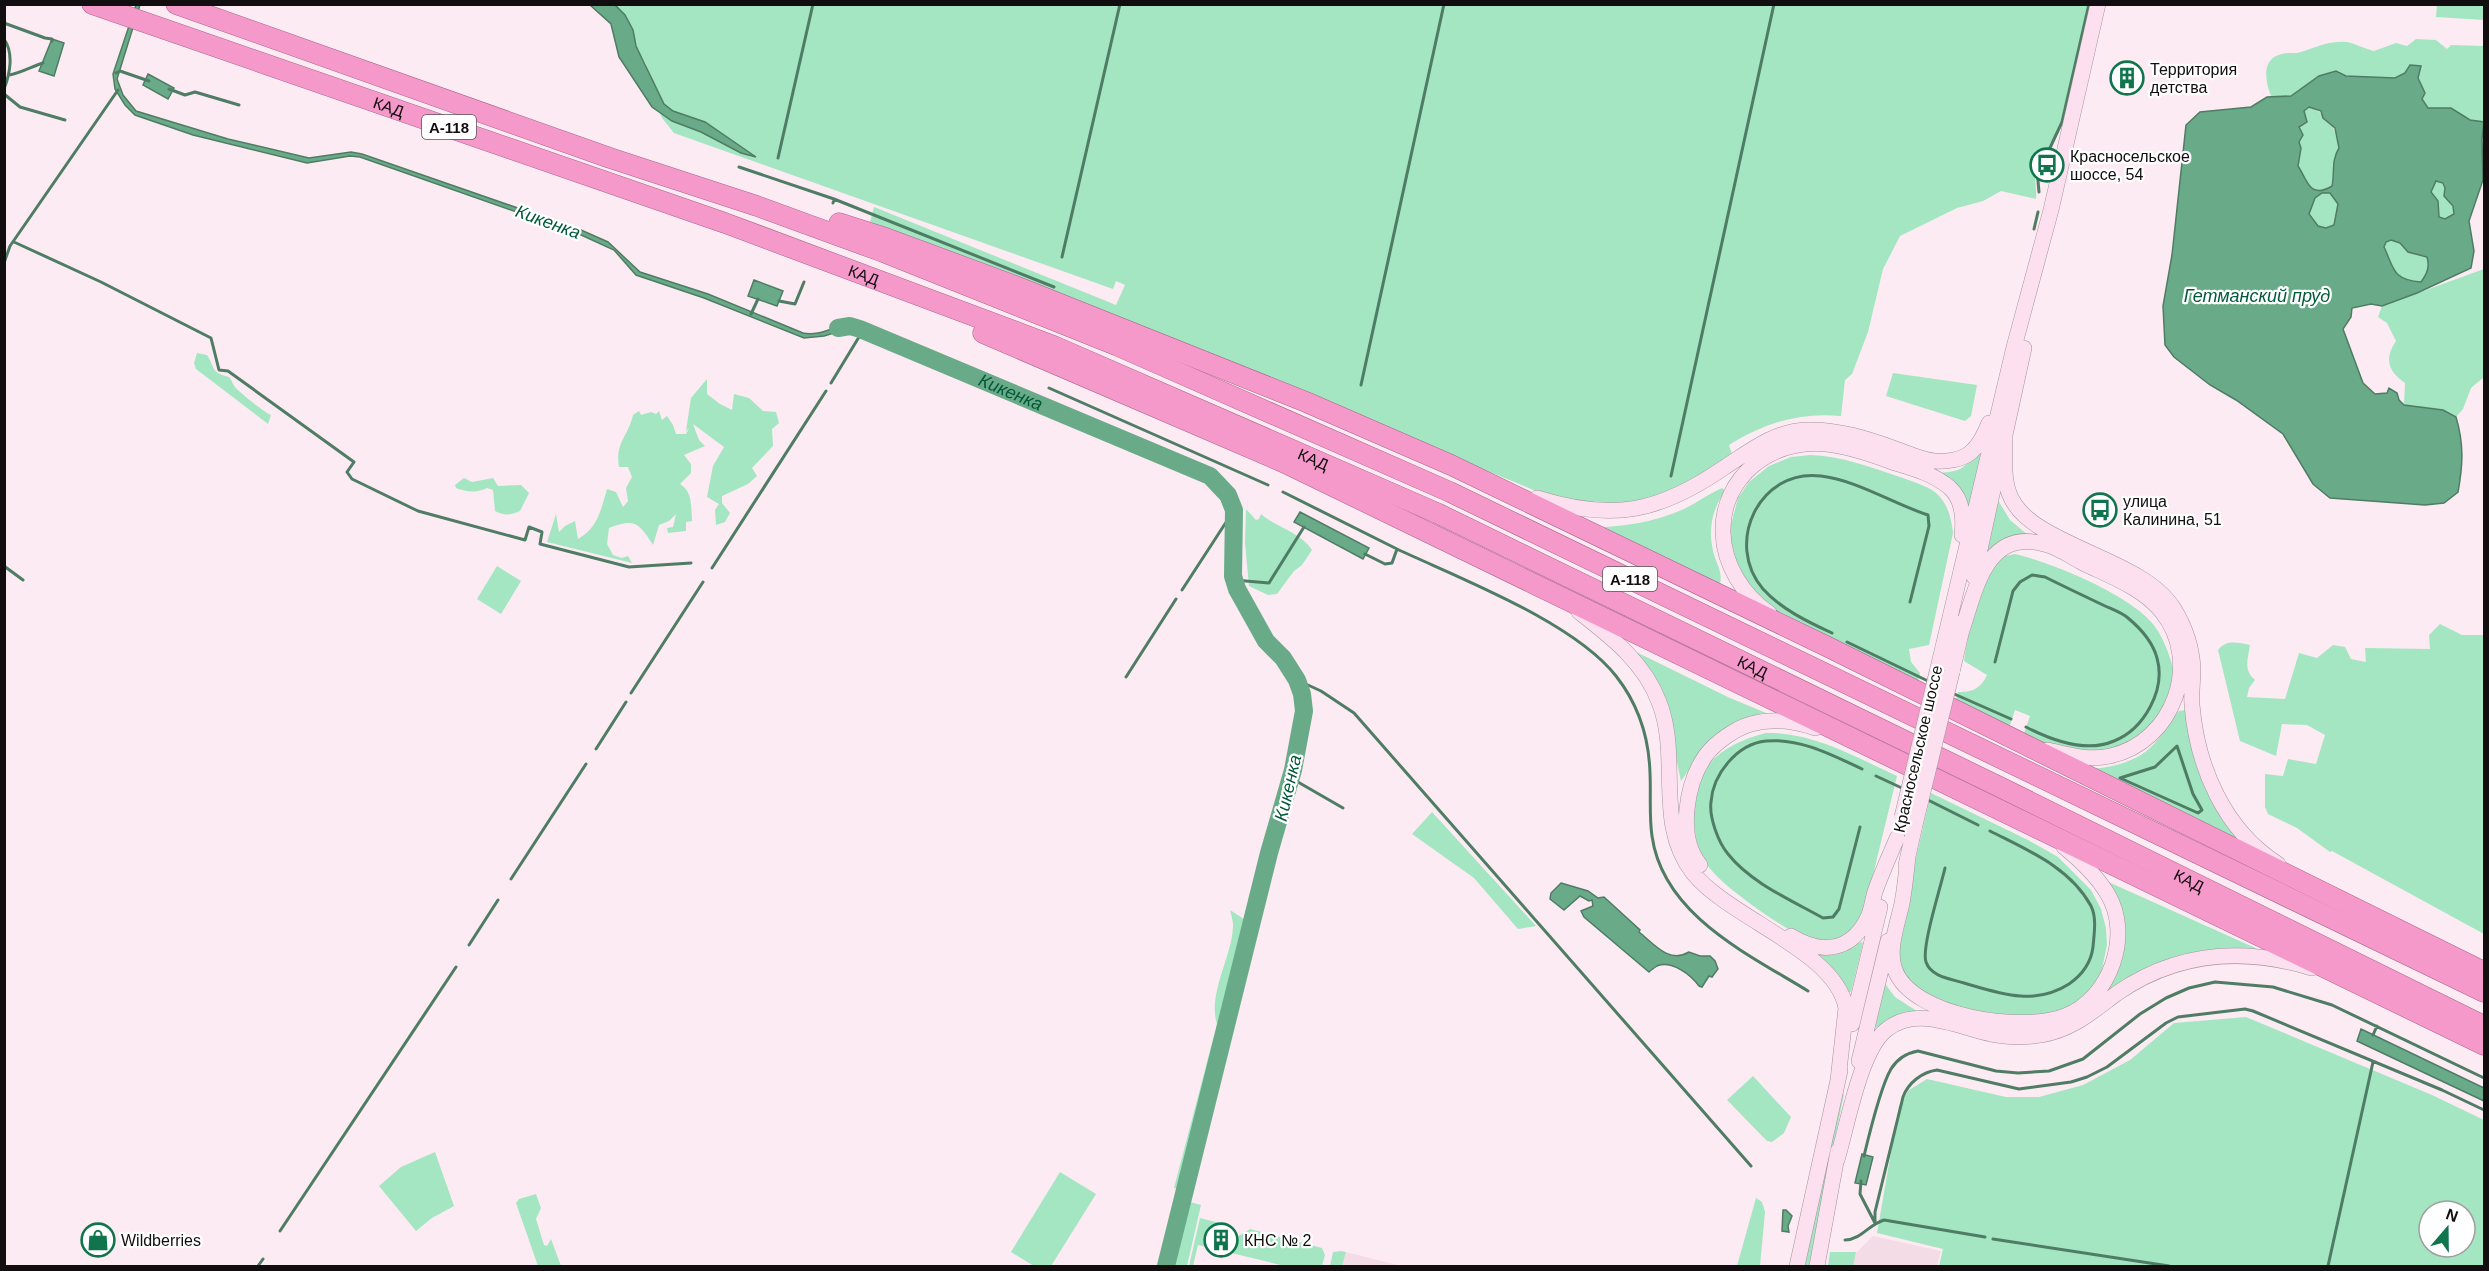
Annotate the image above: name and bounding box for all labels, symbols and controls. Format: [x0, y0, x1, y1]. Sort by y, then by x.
building icon: Территория детства [2109, 60, 2145, 96]
place label: Территория детства [2150, 61, 2237, 96]
street label: КАД [371, 94, 406, 120]
road number: А-118 [422, 115, 476, 139]
bus stop icon: Красносельское шоссе, 54 [2029, 147, 2065, 183]
place label: Красносельское шоссе, 54 [2070, 148, 2190, 183]
water label: Кикенка [513, 201, 583, 243]
street label: КАД [846, 261, 882, 288]
water label: Гетманский пруд [2184, 286, 2330, 306]
water label: Кикенка [976, 370, 1046, 415]
street label: КАД [1296, 445, 1331, 473]
bus stop icon: улица Калинина, 51 [2082, 492, 2118, 528]
place label: улица Калинина, 51 [2123, 493, 2222, 528]
road number: А-118 [1603, 567, 1657, 591]
street label: КАД [1735, 652, 1771, 681]
street label: Красносельское шоссе [1890, 664, 1946, 834]
water label: Кикенка [1271, 753, 1305, 823]
street label: КАД [2171, 866, 2207, 895]
north arrow [2417, 1199, 2477, 1259]
text: N [2444, 1205, 2460, 1225]
shop icon: Wildberries [80, 1222, 116, 1258]
building icon: КНС № 2 [1203, 1222, 1239, 1258]
place label: Wildberries [121, 1232, 201, 1249]
place label: КНС № 2 [1244, 1232, 1311, 1249]

